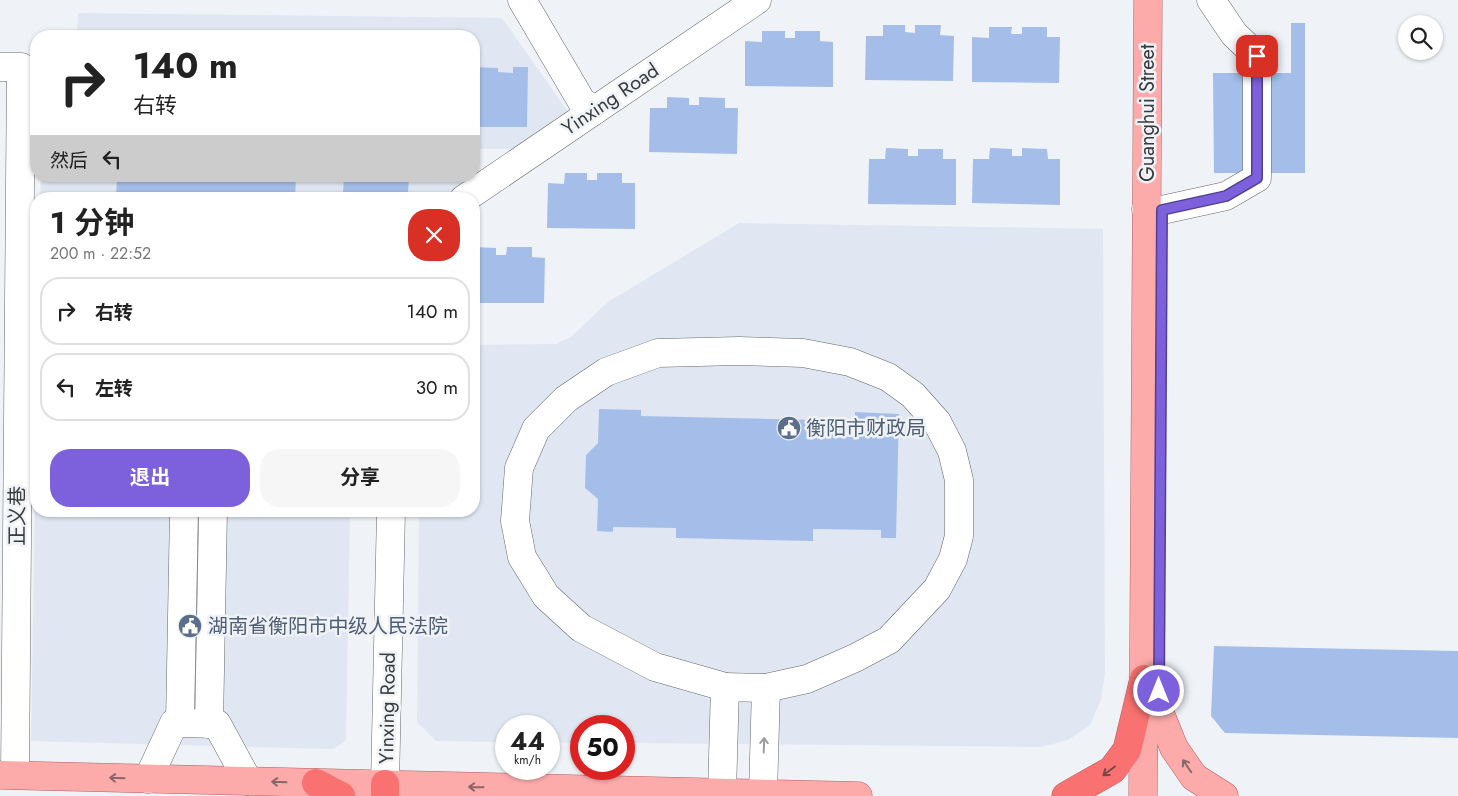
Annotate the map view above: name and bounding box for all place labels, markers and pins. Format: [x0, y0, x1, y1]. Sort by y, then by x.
pin [1236, 35, 1278, 77]
place label: 衡阳市财政局 [806, 414, 926, 443]
public building icon: 衡阳市财政局 [776, 415, 802, 441]
place label: 湖南省衡阳市中级人民法院 [208, 612, 448, 641]
public building icon: 湖南省衡阳市中级人民法院 [177, 613, 203, 639]

